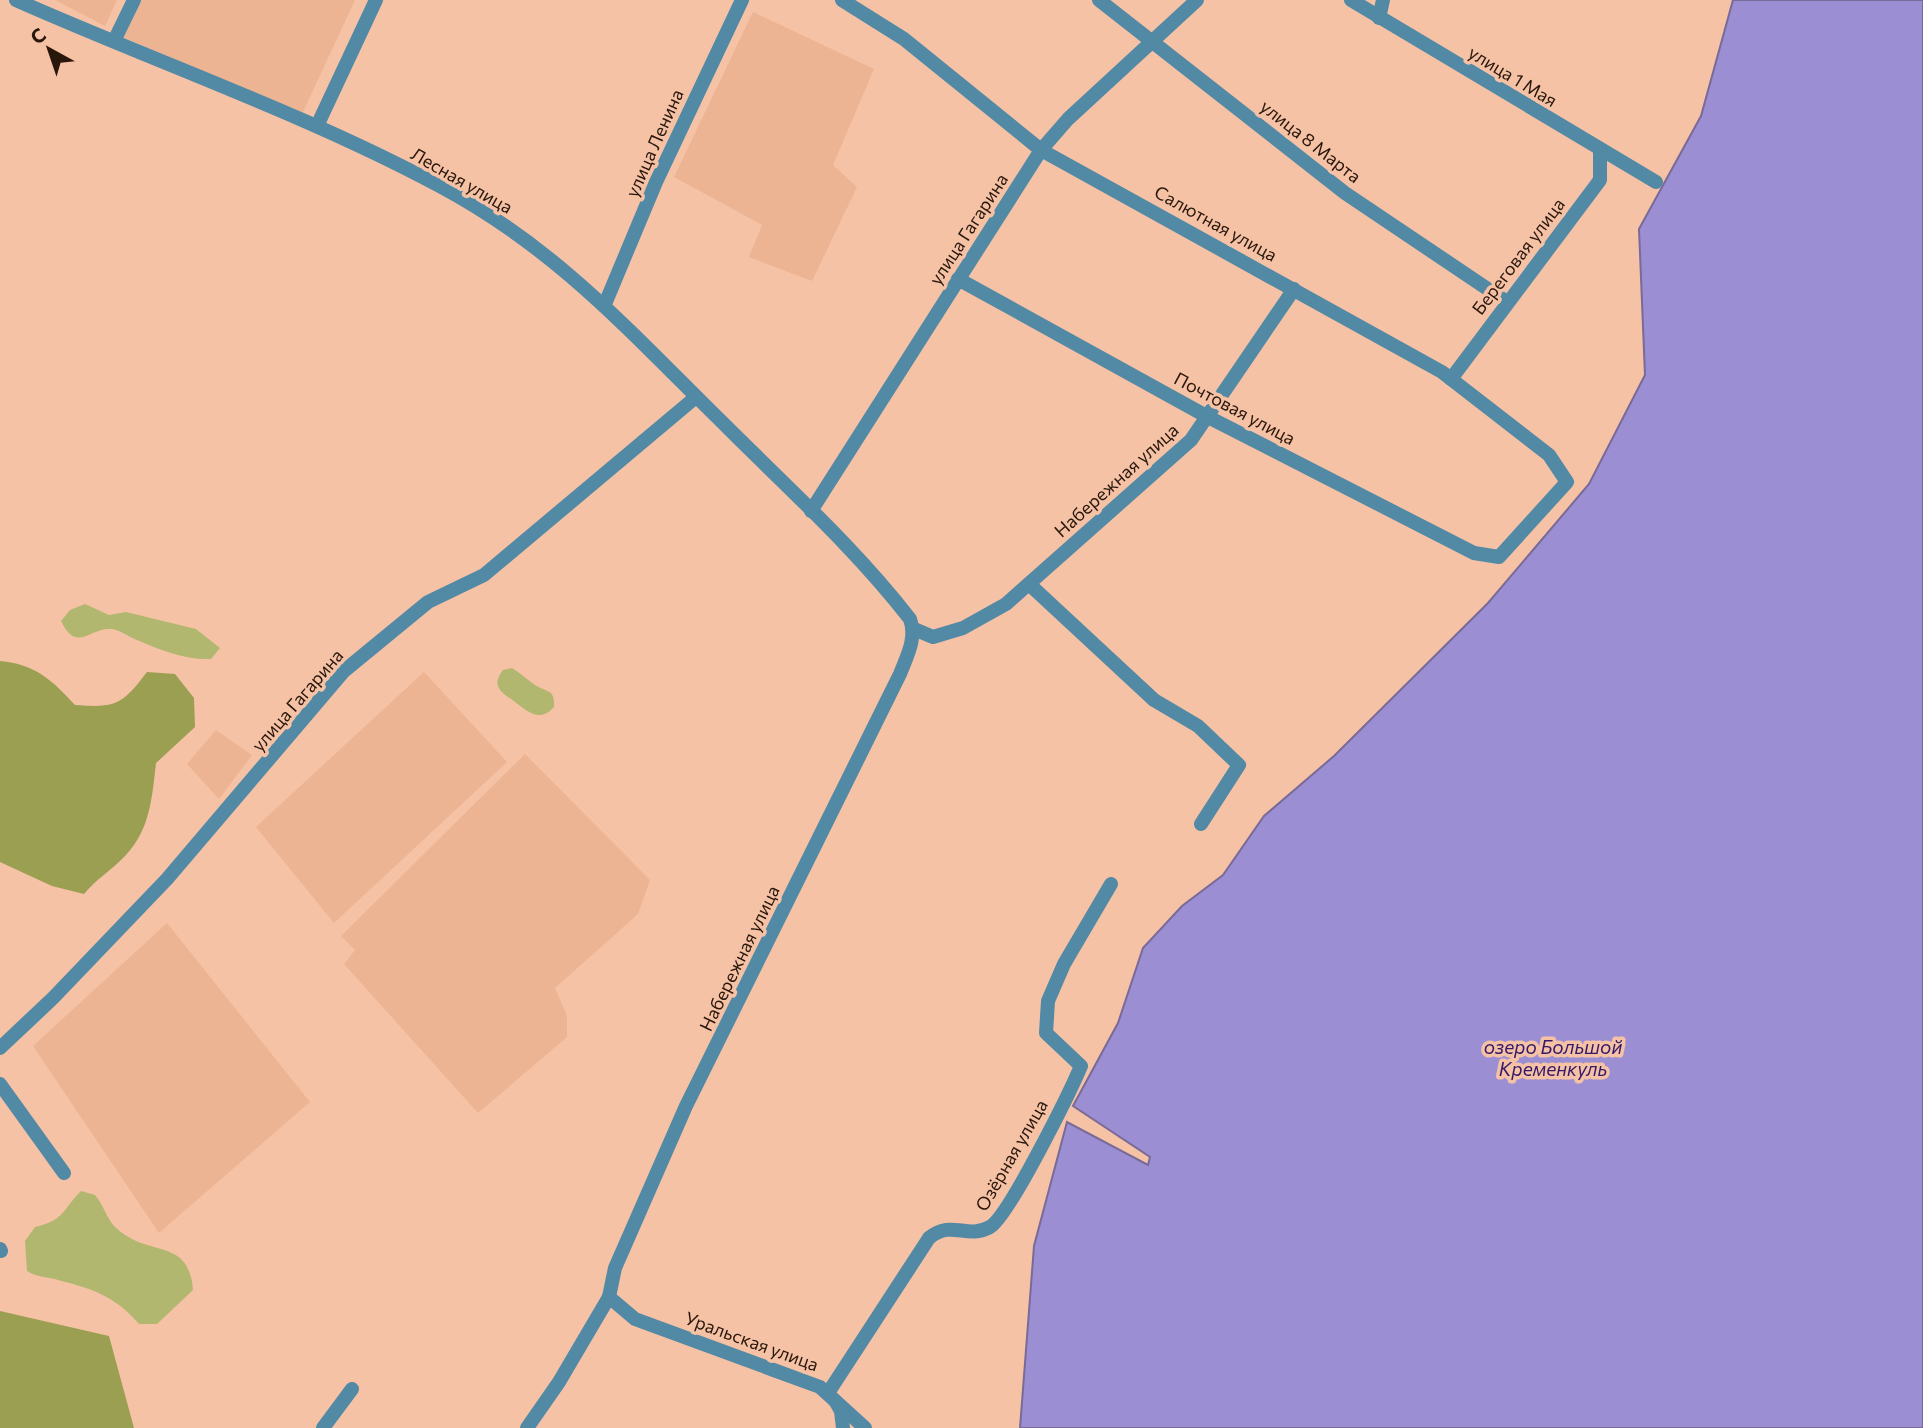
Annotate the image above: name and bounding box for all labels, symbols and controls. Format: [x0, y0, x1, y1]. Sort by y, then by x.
north arrow [14, 14, 84, 84]
text: С [25, 23, 50, 49]
street label: улица 1 Мая [1465, 41, 1561, 111]
street label: улица Ленина [620, 86, 688, 200]
street label: улица 8 Марта [1256, 95, 1366, 187]
street label: Лесная улица [407, 142, 517, 218]
street label: улица Гагарина [924, 169, 1012, 289]
street label: Салютная улица [1151, 180, 1281, 266]
street label: Береговая улица [1467, 193, 1569, 319]
street label: Почтовая улица [1171, 367, 1299, 449]
street label: Набережная улица [1049, 419, 1183, 541]
street label: улица Гагарина [247, 644, 347, 756]
street label: Набережная улица [694, 882, 784, 1034]
water label: озеро Большой Кременкуль [1484, 1035, 1622, 1080]
street label: Озёрная улица [970, 1095, 1052, 1215]
street label: Уральская улица [682, 1307, 822, 1375]

